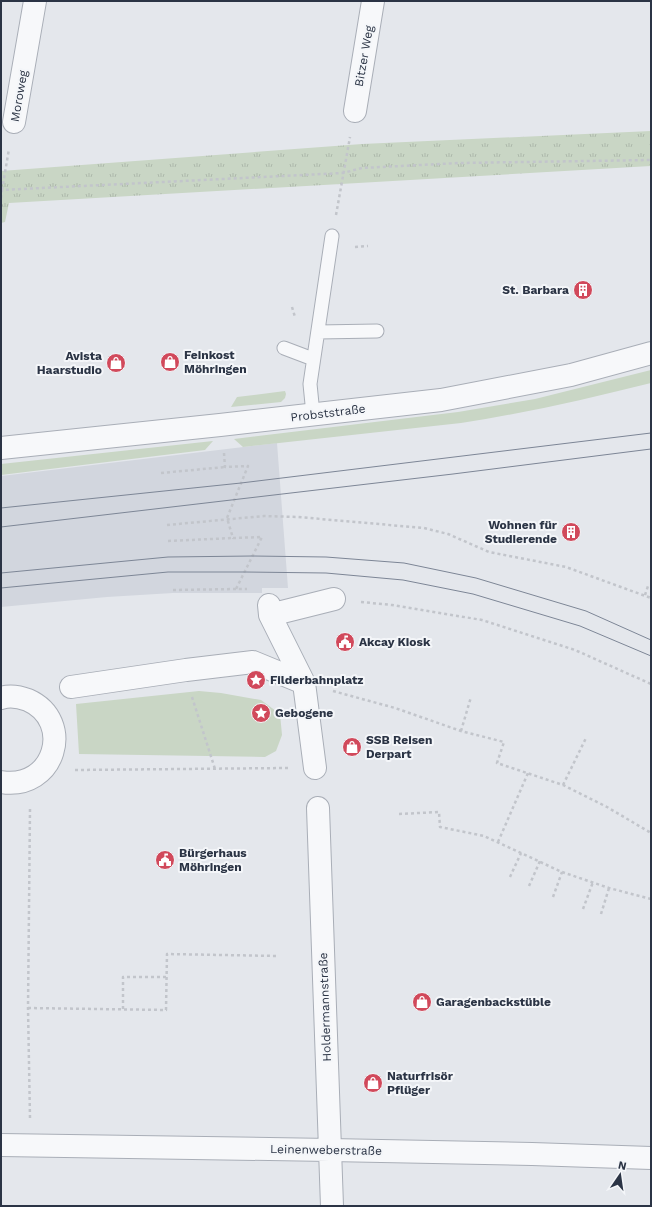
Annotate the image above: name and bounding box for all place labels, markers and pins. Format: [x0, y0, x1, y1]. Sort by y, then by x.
building icon: St. Barbara [572, 279, 594, 301]
place label: St. Barbara [502, 283, 569, 297]
place label: Feinkost Möhringen [184, 348, 247, 376]
place label: Avista Haarstudio [37, 349, 102, 377]
shop icon: Feinkost Möhringen [159, 351, 181, 373]
shop icon: Avista Haarstudio [105, 352, 127, 374]
place label: Wohnen für Studierende [485, 518, 558, 546]
building icon: Wohnen für Studierende [560, 521, 582, 543]
public building icon: Akcay Kiosk [334, 631, 356, 653]
place label: Akcay Kiosk [359, 635, 431, 649]
place icon: Filderbahnplatz [245, 669, 267, 691]
place label: Filderbahnplatz [270, 673, 363, 687]
place icon: Gebogene [250, 702, 272, 724]
place label: Gebogene [275, 706, 333, 720]
place label: SSB Reisen Derpart [366, 733, 433, 761]
shop icon: SSB Reisen Derpart [341, 736, 363, 758]
place label: Bürgerhaus Möhringen [179, 846, 247, 874]
public building icon: Bürgerhaus Möhringen [154, 849, 176, 871]
shop icon: Garagenbackstüble [411, 991, 433, 1013]
place label: Garagenbackstüble [436, 995, 551, 1009]
place label: Naturfrisör Pflüger [387, 1069, 454, 1097]
shop icon: Naturfrisör Pflüger [362, 1072, 384, 1094]

